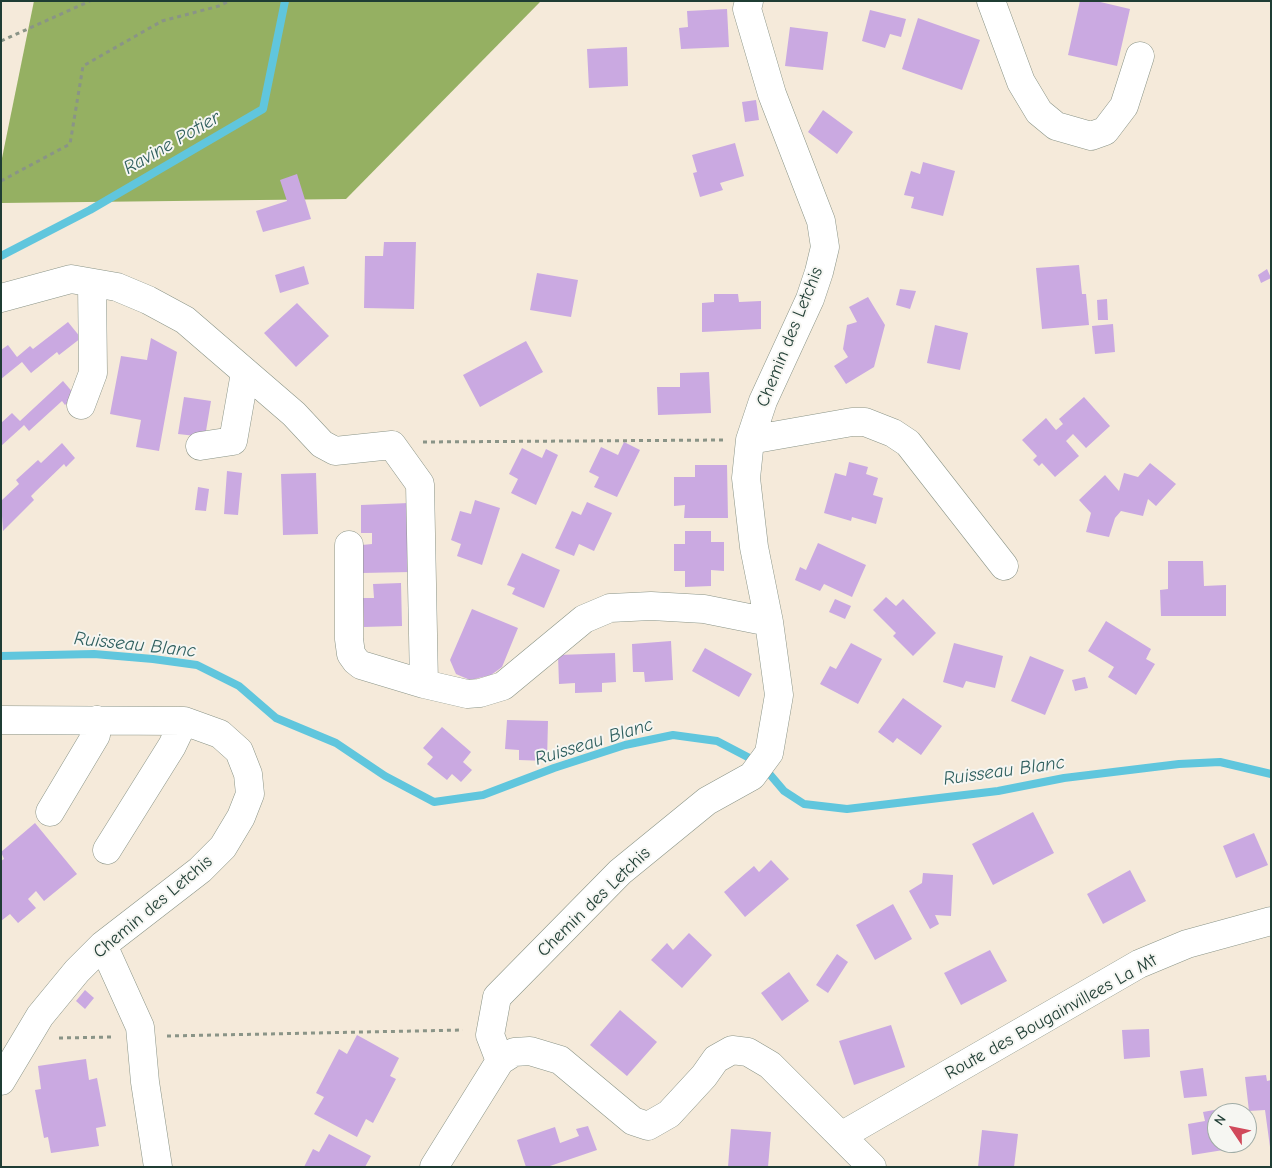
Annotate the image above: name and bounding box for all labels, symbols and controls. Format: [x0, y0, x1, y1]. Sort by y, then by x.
water label: Ravine Potier [120, 106, 224, 180]
street label: Chemin des Letchis [752, 264, 828, 410]
water label: Ruisseau Blanc [73, 627, 197, 663]
water label: Ruisseau Blanc [532, 713, 656, 771]
water label: Ruisseau Blanc [942, 751, 1066, 791]
street label: Chemin des Letchis [533, 842, 655, 962]
street label: Chemin des Letchis [89, 851, 217, 963]
street label: Route des Bougainvillees La Mt [941, 950, 1161, 1084]
north arrow [1207, 1103, 1257, 1153]
text: N [1210, 1111, 1230, 1128]

